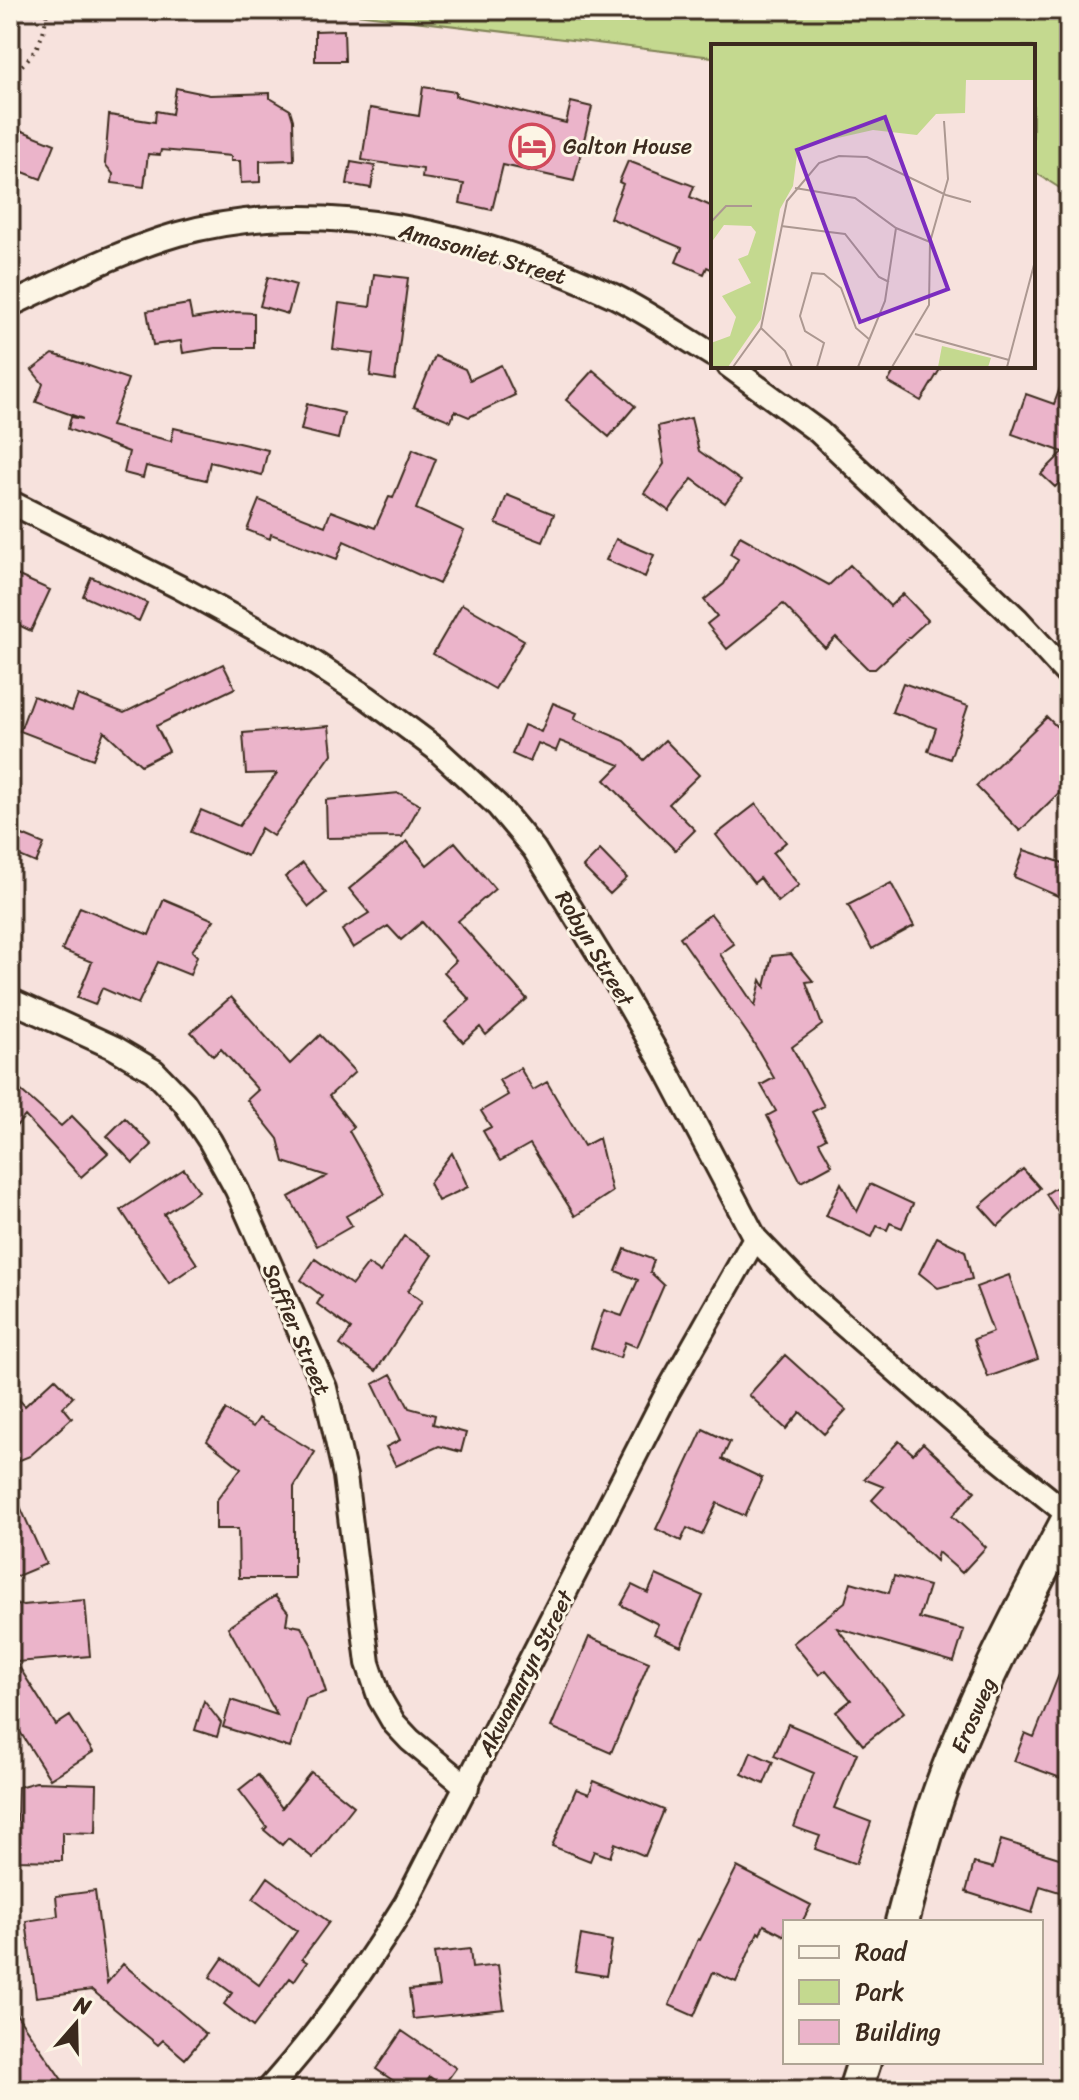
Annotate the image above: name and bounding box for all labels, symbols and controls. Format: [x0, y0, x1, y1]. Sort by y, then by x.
inset map [711, 44, 1035, 368]
hotel icon: Galton House [508, 122, 556, 170]
place label: Galton House [563, 127, 692, 166]
street label: Amasoniet Street [394, 211, 571, 296]
street label: Robyn Street [544, 883, 645, 1015]
street label: Saffier Street [251, 1257, 342, 1402]
street label: Akwamaryn Street [466, 1582, 585, 1764]
street label: Erosweg [939, 1671, 1008, 1760]
legend [783, 1920, 1043, 2064]
text: Road [855, 1931, 909, 1973]
text: Park [855, 1971, 904, 2013]
north arrow [36, 1984, 116, 2064]
text: N [68, 1984, 97, 2027]
text: Building [855, 2011, 941, 2053]

